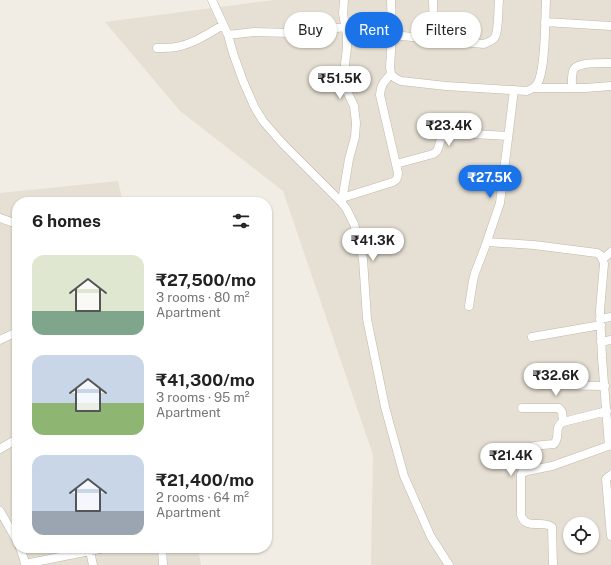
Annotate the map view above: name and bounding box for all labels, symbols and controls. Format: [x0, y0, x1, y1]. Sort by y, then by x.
chip: Buy [284, 12, 337, 48]
chip: Rent [345, 12, 403, 48]
chip: Filters [411, 12, 481, 48]
pin: ₹51.5K [307, 66, 373, 100]
text: ₹51.5K [318, 71, 362, 86]
pin: ₹23.4K [416, 113, 482, 147]
text: ₹23.4K [426, 118, 472, 133]
pin: ₹27.5K [457, 165, 523, 199]
text: ₹27.5K [468, 170, 512, 185]
icon: filters [230, 210, 252, 232]
text: 6 homes [32, 211, 101, 231]
pin: ₹41.3K [340, 228, 406, 262]
text: ₹41.3K [351, 233, 395, 248]
text: ₹27,500/mo [156, 270, 256, 290]
icon: home [64, 271, 112, 319]
text: 3 rooms · 80 m² [156, 290, 249, 305]
text: Apartment [156, 305, 221, 320]
pin: ₹32.6K [523, 363, 589, 397]
text: ₹32.6K [533, 368, 579, 383]
text: ₹41,300/mo [156, 370, 255, 390]
icon: home [64, 371, 112, 419]
text: 3 rooms · 95 m² [156, 390, 250, 405]
text: Apartment [156, 405, 221, 420]
pin: ₹21.4K [478, 443, 544, 477]
text: ₹21.4K [489, 448, 533, 463]
text: ₹21,400/mo [156, 470, 254, 490]
icon: home [64, 471, 112, 519]
text: 2 rooms · 64 m² [156, 490, 249, 505]
text: Apartment [156, 505, 221, 520]
map controls [563, 517, 599, 553]
button: locate [563, 517, 599, 553]

